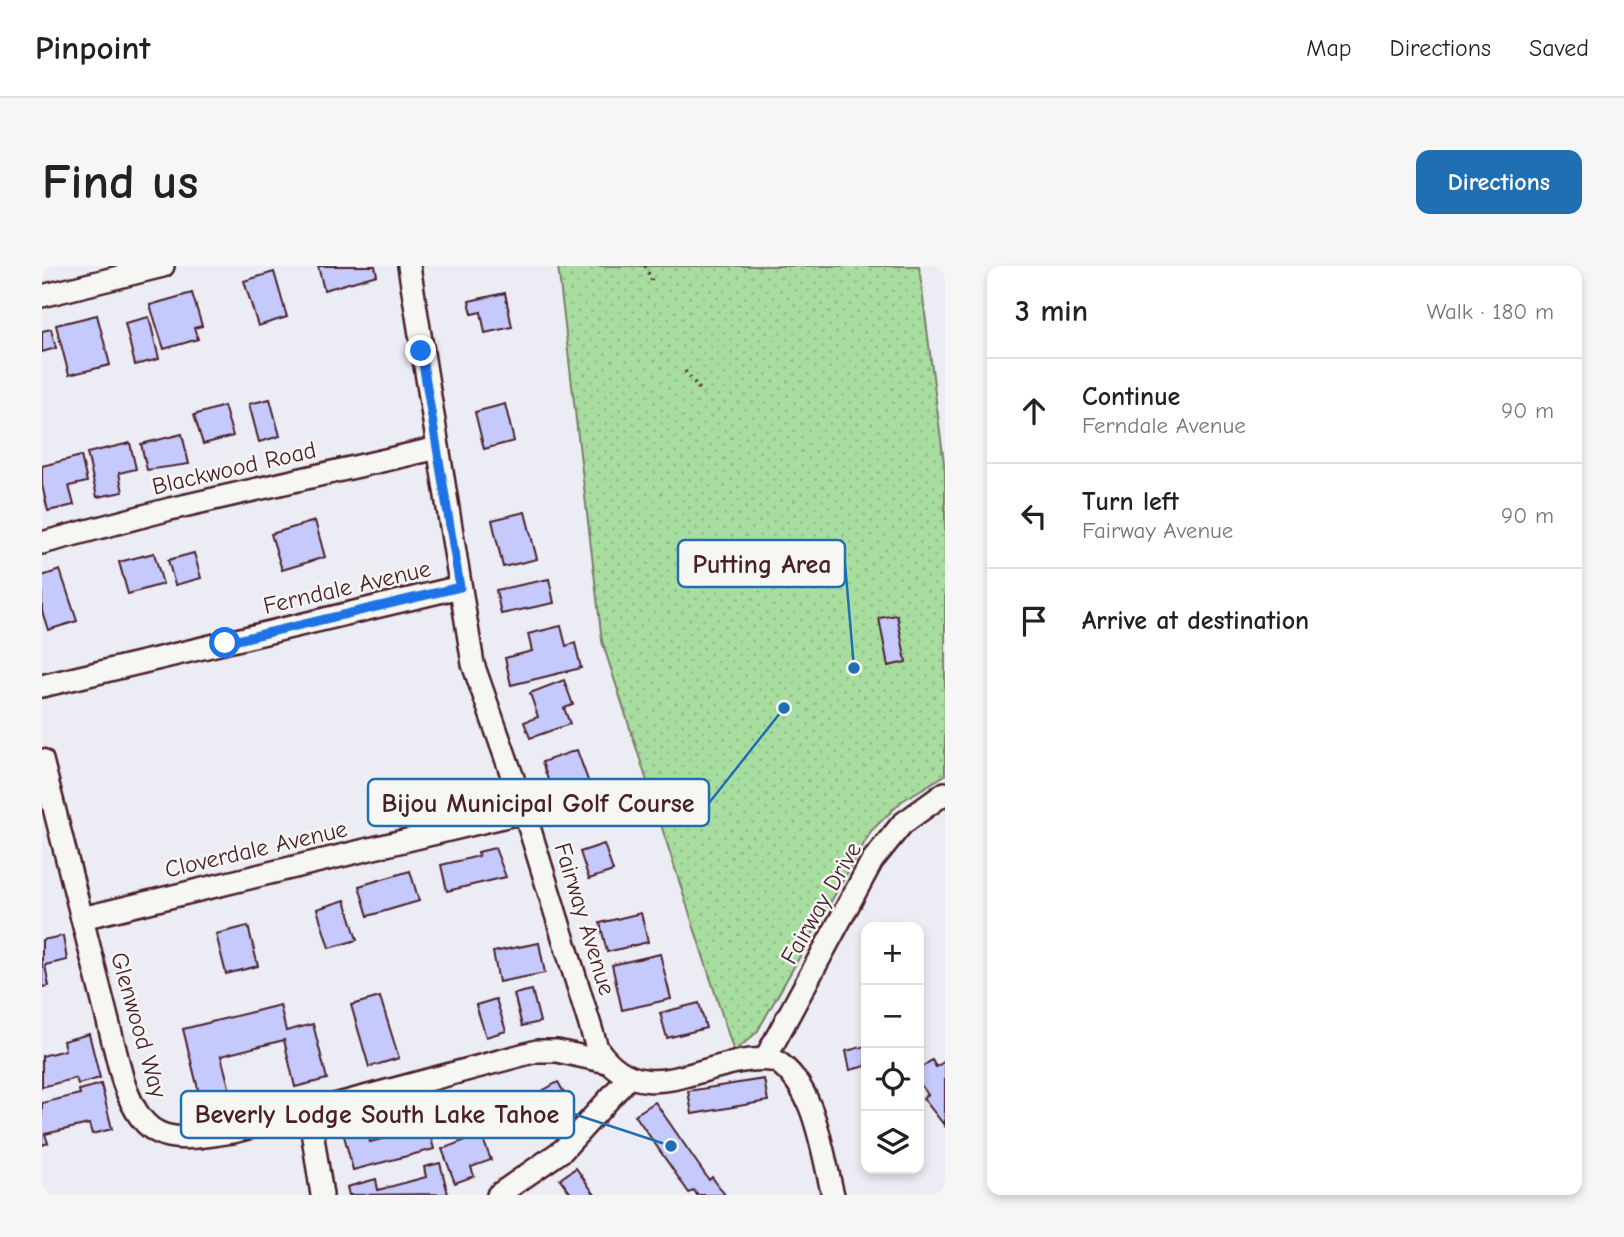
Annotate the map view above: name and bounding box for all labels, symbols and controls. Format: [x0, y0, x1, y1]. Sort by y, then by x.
text: Pinpoint [35, 29, 150, 67]
text: Map [1306, 34, 1352, 62]
text: Directions [1390, 34, 1491, 62]
text: Saved [1529, 34, 1589, 62]
button: Directions [1416, 150, 1582, 214]
text: Find us [42, 154, 198, 210]
text: 3 min [1015, 294, 1088, 329]
text: Walk · 180 m [1427, 298, 1554, 325]
route end [405, 335, 436, 366]
text: Continue [1082, 382, 1180, 412]
icon: ahead [1015, 392, 1053, 430]
text: 90 m [1501, 397, 1554, 424]
text: Ferndale Avenue [1082, 412, 1246, 439]
street label: Blackwood Road [149, 436, 319, 500]
text: Turn left [1082, 487, 1179, 517]
icon: left [1015, 497, 1053, 535]
text: 90 m [1501, 502, 1554, 529]
text: Fairway Avenue [1082, 517, 1233, 544]
callout: Putting Area [678, 540, 845, 587]
text: Putting Area [693, 550, 831, 580]
street label: Ferndale Avenue [261, 554, 433, 620]
icon: arrive [1015, 602, 1053, 640]
text: Arrive at destination [1082, 606, 1309, 636]
route start [209, 627, 240, 658]
callout: Bijou Municipal Golf Course [368, 779, 709, 826]
text: Bijou Municipal Golf Course [381, 789, 695, 819]
street label: Cloverdale Avenue [162, 814, 350, 884]
street label: Fairway Drive [775, 837, 867, 969]
street label: Fairway Avenue [549, 839, 621, 999]
map controls [861, 922, 924, 1174]
button: + [861, 922, 924, 985]
street label: Glenwood Way [105, 949, 173, 1101]
button: − [861, 985, 924, 1048]
button: locate [861, 1048, 924, 1111]
callout: Beverly Lodge South Lake Tahoe [181, 1091, 574, 1138]
text: Beverly Lodge South Lake Tahoe [195, 1100, 560, 1130]
button: layers [861, 1111, 924, 1174]

